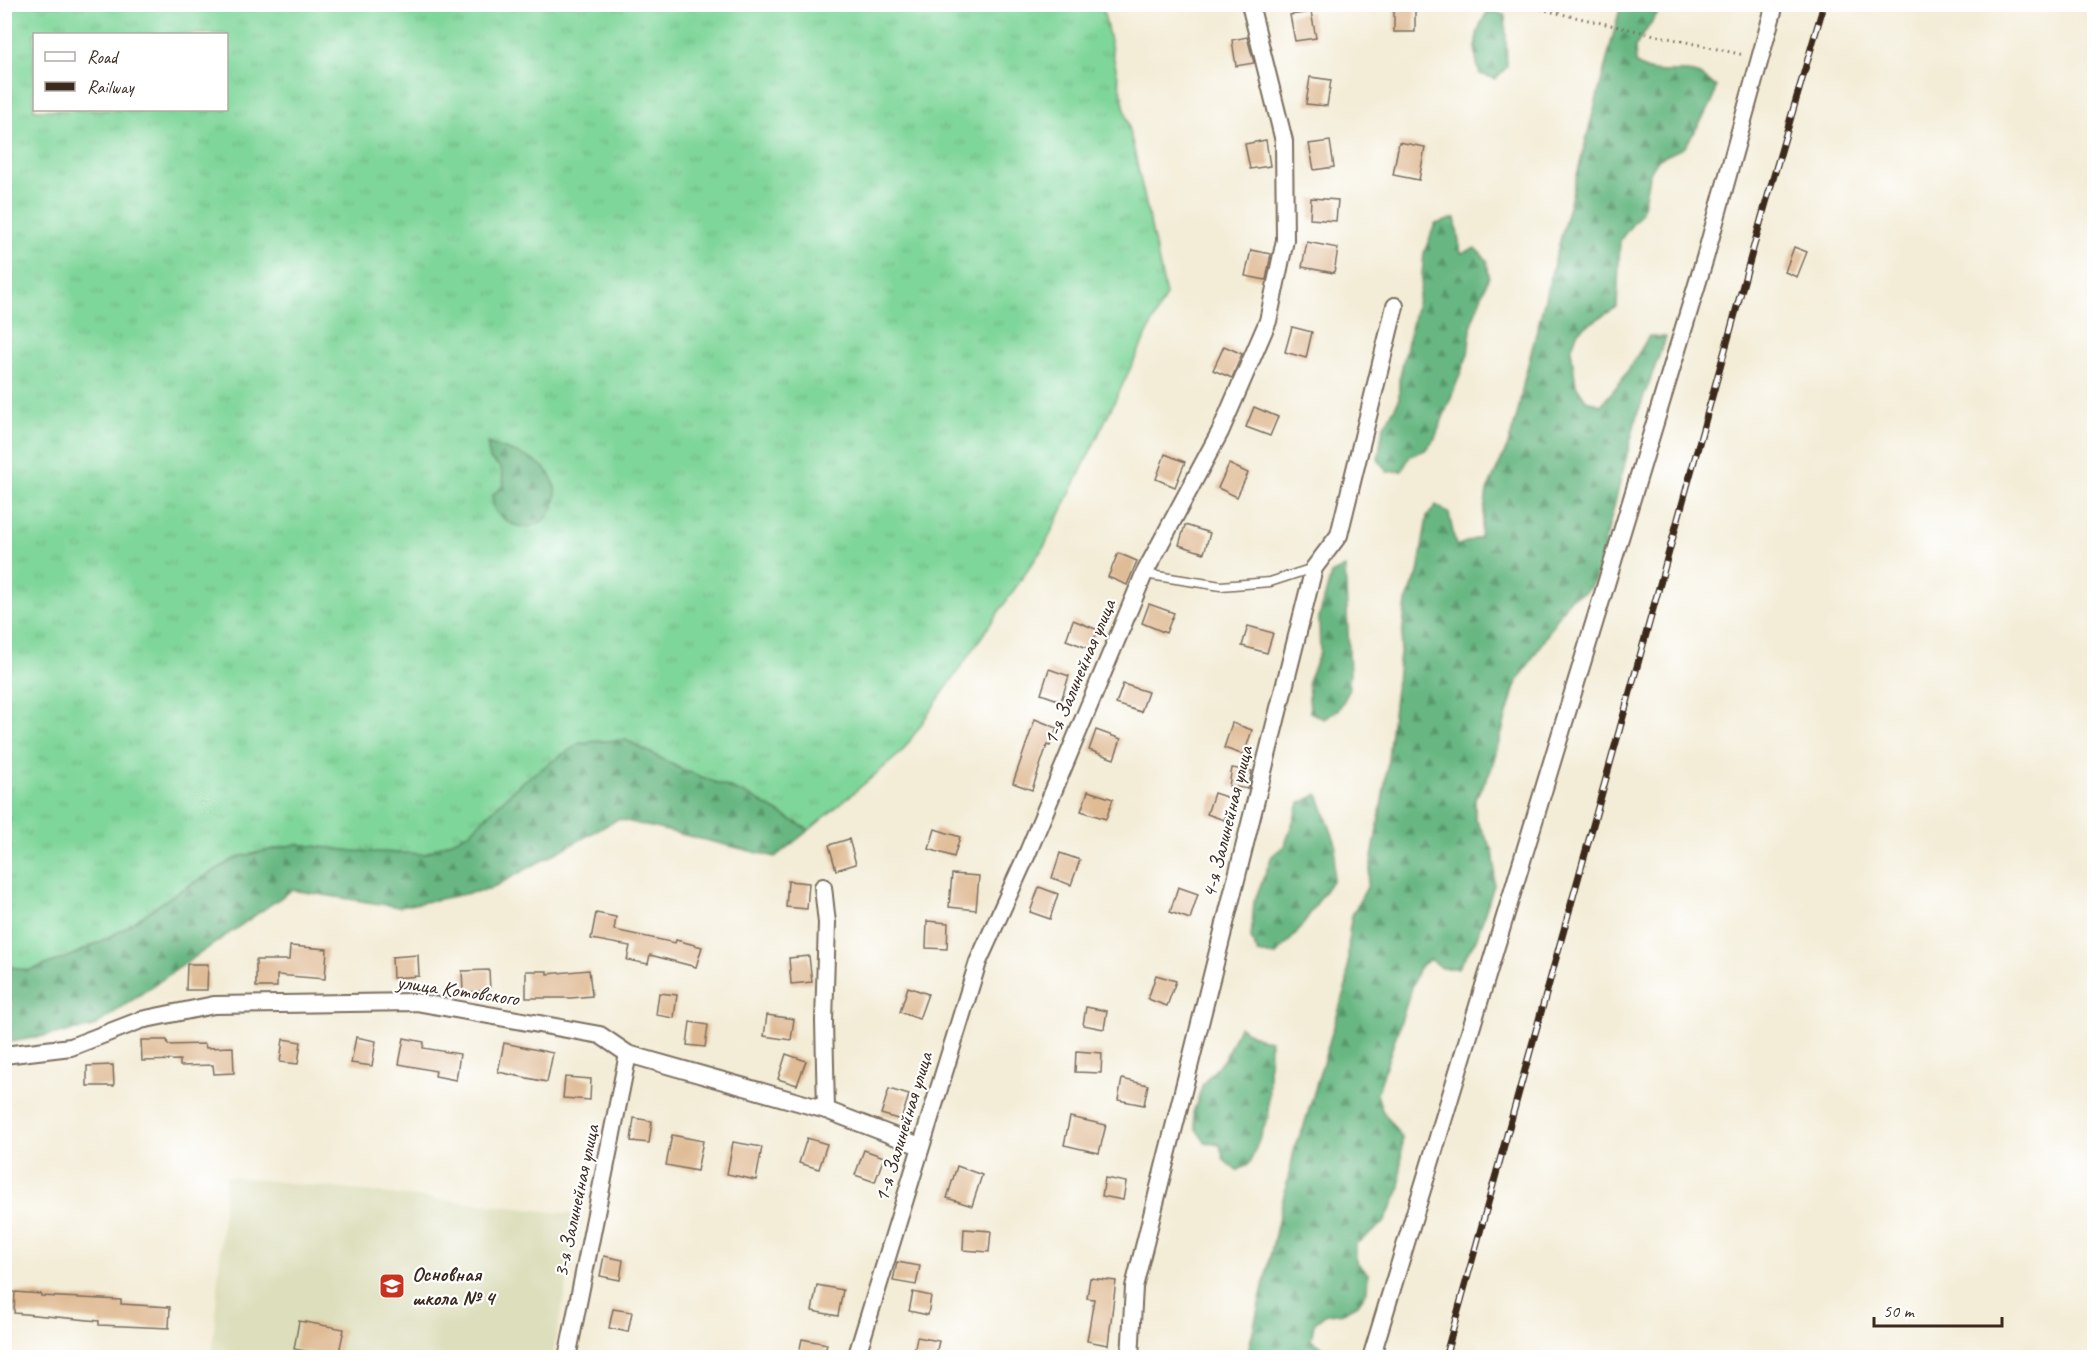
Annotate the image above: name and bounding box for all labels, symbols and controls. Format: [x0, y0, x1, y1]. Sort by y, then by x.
legend [33, 33, 228, 111]
text: Road [87, 46, 120, 68]
text: Railway [87, 76, 135, 98]
street label: 1-я Залинейная улица [1037, 594, 1122, 749]
street label: 4-я Залинейная улица [1196, 742, 1259, 900]
street label: улица Котовского [393, 968, 522, 1012]
street label: 1-я Залинейная улица [868, 1047, 939, 1205]
street label: 3-я Залинейная улица [547, 1121, 605, 1280]
place label: Основная школа № 4 [412, 1261, 497, 1311]
school or university icon: Основная школа № 4 [377, 1271, 407, 1301]
scale bar [1874, 1290, 2002, 1328]
text: 50 m [1883, 1300, 1916, 1322]

